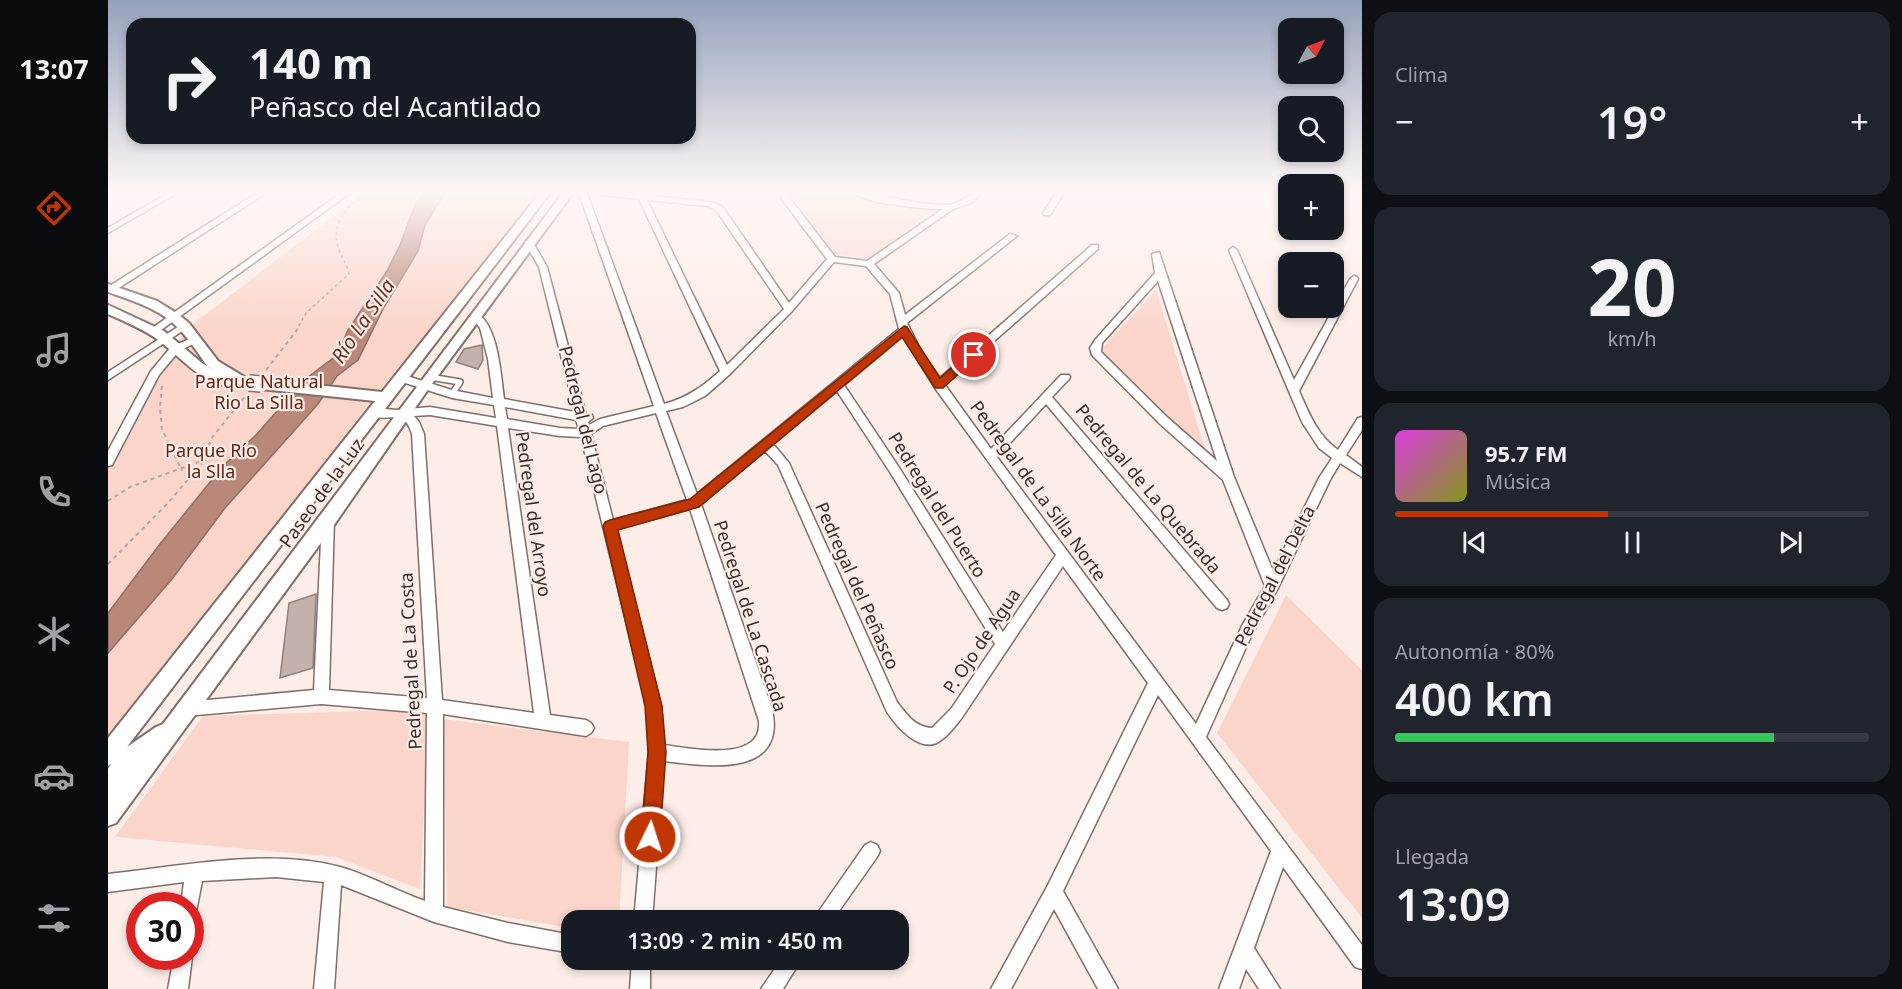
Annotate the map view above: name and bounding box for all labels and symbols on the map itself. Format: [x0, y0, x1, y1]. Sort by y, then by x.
north arrow [1278, 18, 1344, 84]
water label: Río La Silla [325, 273, 401, 368]
pin [948, 329, 999, 380]
street label: Pedregal del Lago [554, 343, 614, 496]
park label: Parque Natural Rio La Silla [195, 369, 323, 414]
street label: Pedregal de La Silla Norte [965, 396, 1112, 585]
street label: Pedregal de La Quebrada [1071, 398, 1227, 578]
street label: Pedregal del Puerto [883, 427, 992, 582]
street label: Pedregal del Arroyo [510, 430, 557, 598]
street label: Paseo de la Luz [273, 433, 369, 552]
park label: Parque Río la Slla [165, 438, 257, 483]
street label: Pedregal del Peñasco [810, 498, 906, 673]
street label: Pedregal del Delta [1228, 501, 1320, 650]
street label: Pedregal de La Cascada [709, 517, 793, 714]
street label: Pedregal de La Costa [393, 572, 427, 750]
street label: P. Ojo de Agua [937, 583, 1025, 698]
position arrow [618, 805, 682, 869]
speed limit sign: 30 [126, 892, 204, 970]

